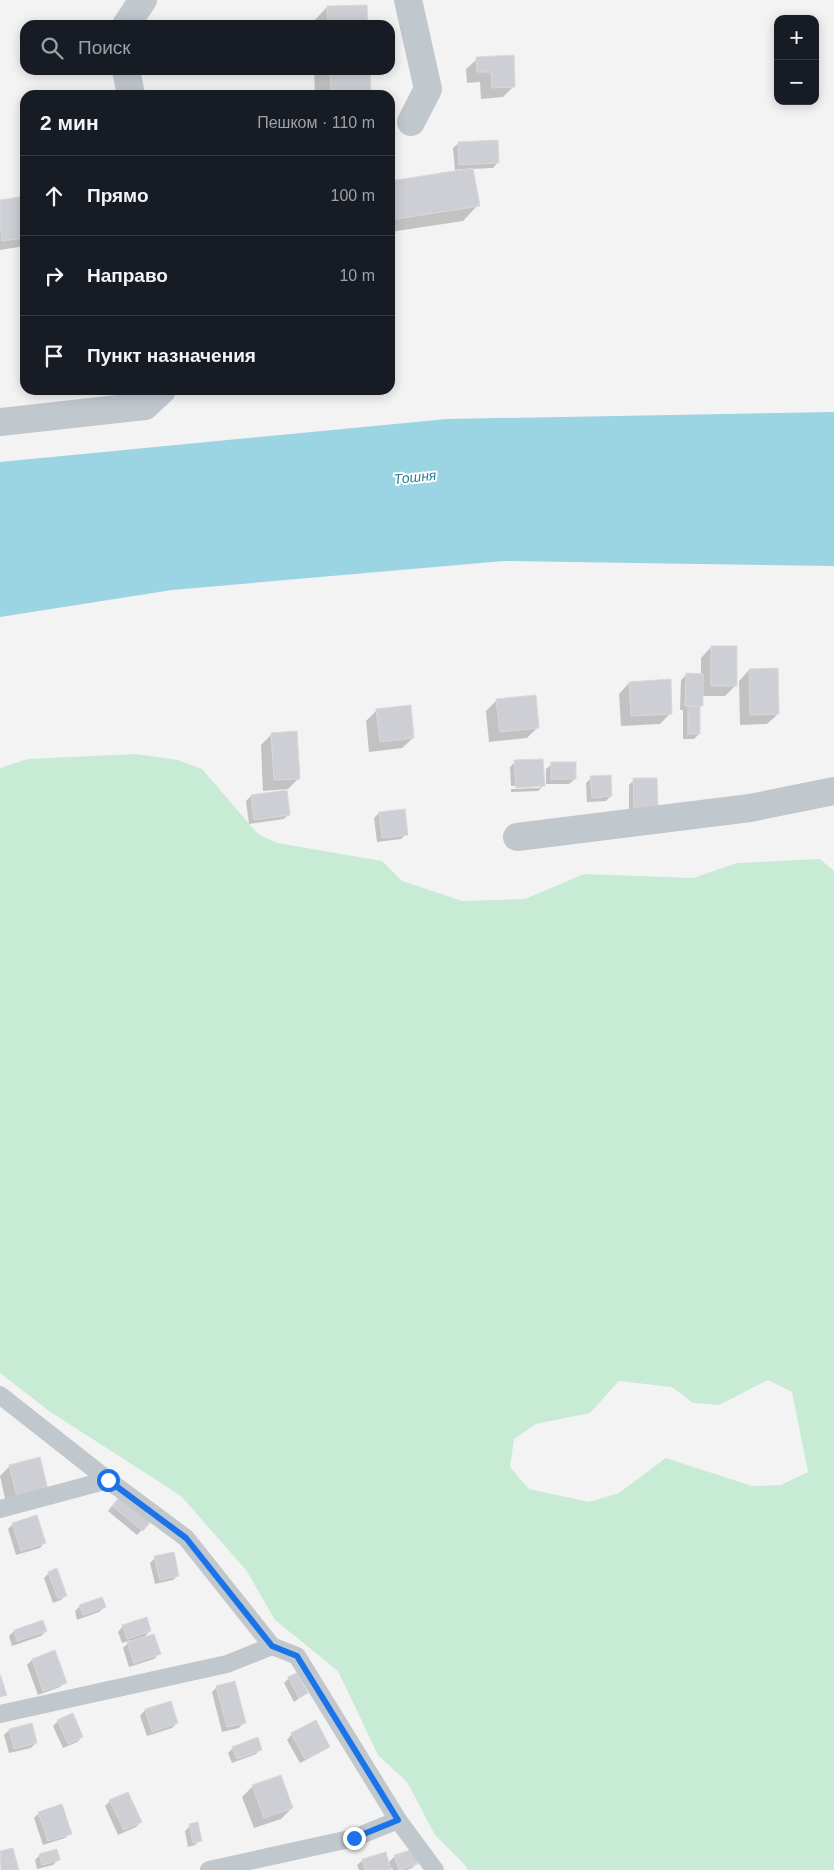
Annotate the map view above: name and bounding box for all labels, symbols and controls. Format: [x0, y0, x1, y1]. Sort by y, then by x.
map controls [774, 15, 819, 105]
button: + [774, 15, 819, 60]
search box [20, 20, 395, 75]
icon: search [38, 34, 66, 62]
text: Поиск [78, 37, 131, 58]
button: − [774, 60, 819, 105]
text: 2 мин [40, 111, 99, 134]
text: Пешком · 110 m [257, 114, 375, 131]
icon: ahead [40, 182, 68, 210]
text: Прямо [87, 185, 149, 206]
text: 100 m [331, 187, 375, 204]
icon: right [40, 262, 68, 290]
text: Направо [87, 265, 168, 286]
text: 10 m [339, 267, 375, 284]
icon: arrive [40, 342, 68, 370]
text: Пункт назначения [87, 345, 256, 366]
water label: Тошня [393, 467, 438, 487]
route start [97, 1469, 120, 1492]
route end [343, 1827, 366, 1850]

